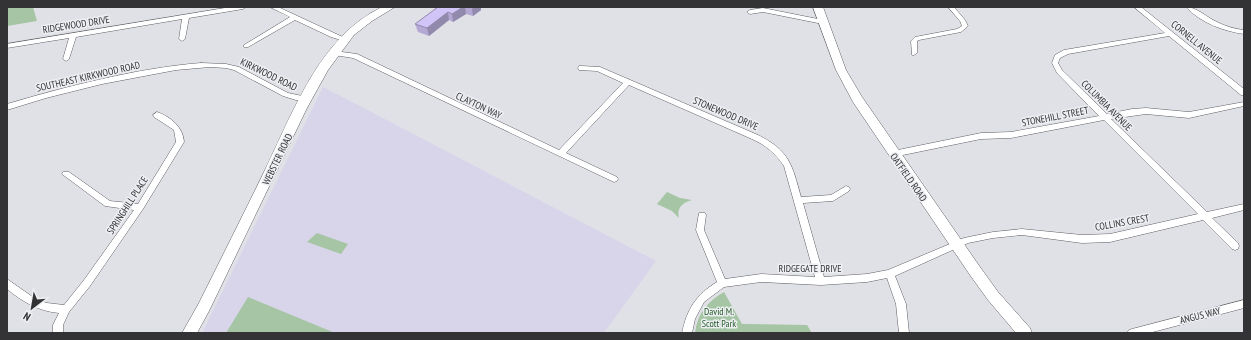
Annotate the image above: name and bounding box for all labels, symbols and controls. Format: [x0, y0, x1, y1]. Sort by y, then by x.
street label: RIDGEWOOD DRIVE [42, 13, 111, 36]
street label: CORNELL AVENUE [1168, 18, 1225, 67]
street label: KIRKWOOD ROAD [238, 55, 299, 94]
street label: SOUTHEAST KIRKWOOD ROAD [35, 58, 141, 95]
street label: COLUMBIA AVENUE [1078, 77, 1135, 134]
street label: CLAYTON WAY [454, 89, 504, 122]
street label: STONEWOOD DRIVE [691, 94, 760, 133]
street label: STONEHILL STREET [1021, 104, 1090, 129]
street label: WEBSTER ROAD [259, 131, 295, 187]
street label: OATFIELD ROAD [887, 151, 930, 204]
street label: SPRINGHILL PLACE [104, 174, 151, 237]
street label: COLLINS CREST [1094, 211, 1151, 234]
street label: RIDGEGATE DRIVE [779, 262, 841, 275]
north arrow [12, 288, 52, 328]
street label: ANGUS WAY [1178, 304, 1222, 327]
park label: David M. Scott Park [702, 305, 736, 330]
text: N [21, 309, 33, 324]

